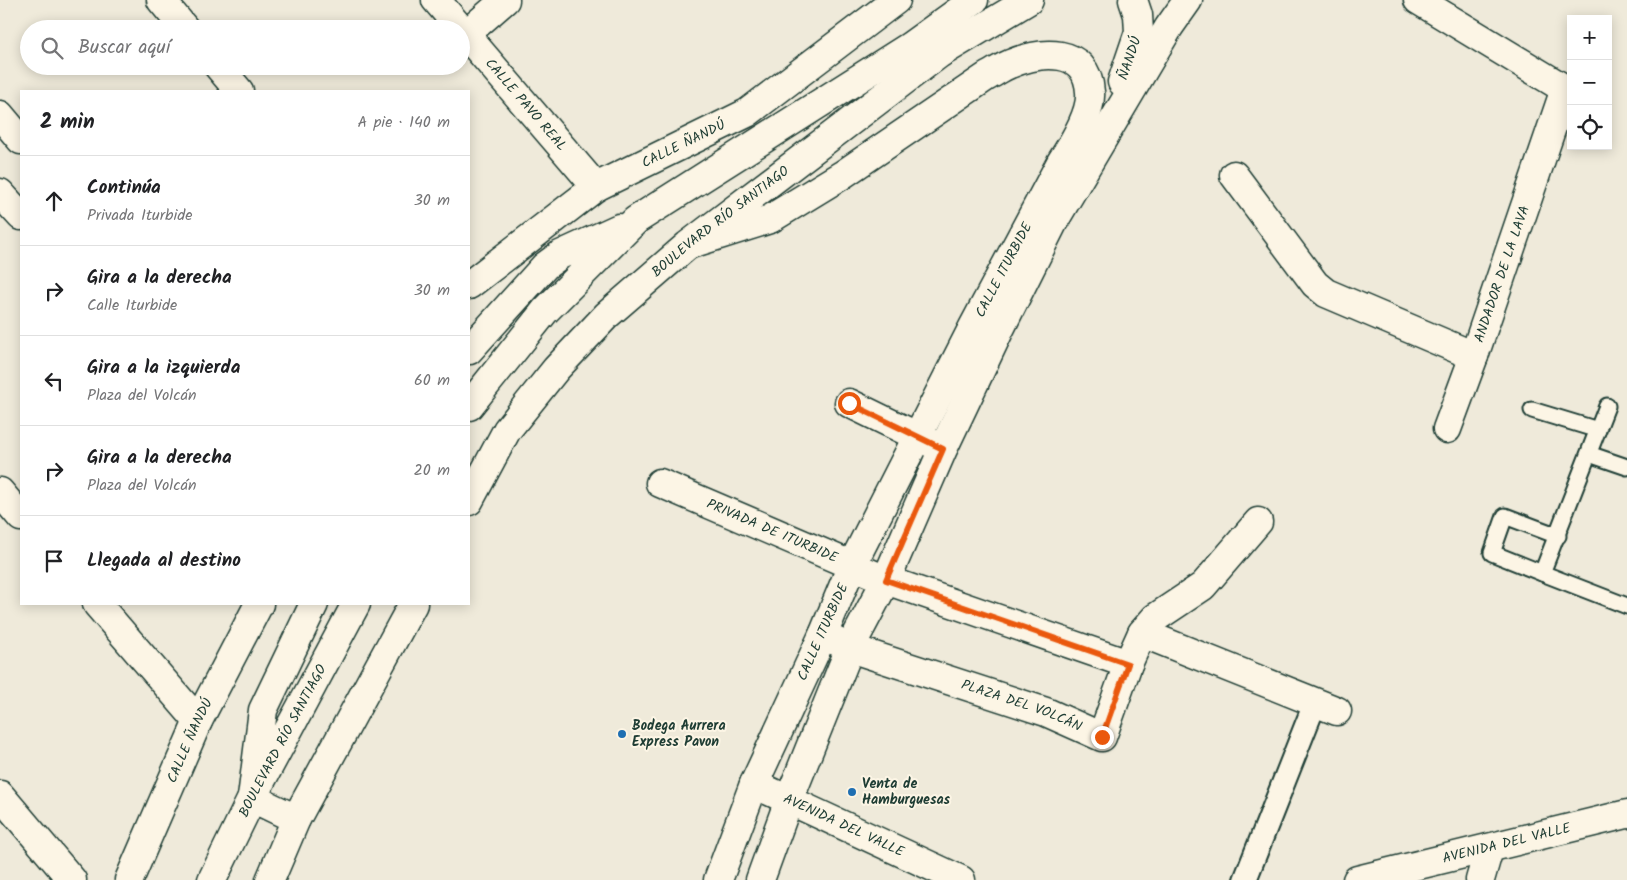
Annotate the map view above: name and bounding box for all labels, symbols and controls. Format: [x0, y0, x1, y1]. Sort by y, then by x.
map controls [1567, 15, 1612, 150]
button: + [1567, 15, 1612, 60]
search box [20, 20, 470, 75]
text: Buscar aquí [78, 33, 170, 63]
icon: search [38, 34, 66, 62]
street label: ÑANDÚ [1112, 34, 1148, 83]
street label: CALLE PAVO REAL [480, 53, 572, 156]
button: − [1567, 60, 1612, 105]
button: locate [1567, 105, 1612, 150]
text: 2 min [40, 106, 95, 139]
text: A pie · 140 m [358, 110, 450, 135]
street label: CALLE ÑANDÚ [638, 114, 729, 174]
street label: BOULEVARD RÍO SANTIAGO [647, 160, 794, 283]
text: Continúa [87, 173, 161, 203]
icon: ahead [40, 187, 68, 215]
text: 30 m [414, 188, 450, 213]
text: Privada Iturbide [87, 203, 193, 228]
street label: ANDADOR DE LA LAVA [1468, 203, 1536, 345]
street label: CALLE ITURBIDE [970, 218, 1039, 321]
text: Gira a la derecha [87, 263, 232, 293]
icon: right [40, 277, 68, 305]
text: 30 m [414, 278, 450, 303]
text: Calle Iturbide [87, 293, 177, 318]
text: Gira a la izquierda [87, 353, 240, 383]
icon: left [40, 367, 68, 395]
text: 60 m [414, 368, 450, 393]
text: Plaza del Volcán [87, 383, 196, 408]
route start [838, 392, 861, 415]
text: Gira a la derecha [87, 443, 232, 473]
icon: right [40, 457, 68, 485]
text: 20 m [414, 458, 450, 483]
text: Plaza del Volcán [87, 473, 196, 498]
street label: PRIVADA DE ITURBIDE [703, 493, 842, 569]
text: Llegada al destino [87, 546, 241, 576]
icon: arrive [40, 547, 68, 575]
street label: CALLE ITURBIDE [792, 579, 855, 684]
street label: BOULEVARD RÍO SANTIAGO [233, 660, 333, 821]
street label: PLAZA DEL VOLCÁN [958, 674, 1086, 738]
street label: CALLE ÑANDÚ [161, 695, 219, 787]
place label: Bodega Aurrera Express Pavon [632, 715, 726, 753]
route end [1091, 726, 1114, 749]
marker: Bodega Aurrera Express Pavon [616, 728, 628, 740]
place label: Venta de Hamburguesas [862, 773, 951, 811]
marker: Venta de Hamburguesas [846, 786, 858, 798]
street label: AVENIDA DEL VALLE [780, 788, 909, 863]
street label: AVENIDA DEL VALLE [1440, 817, 1574, 870]

